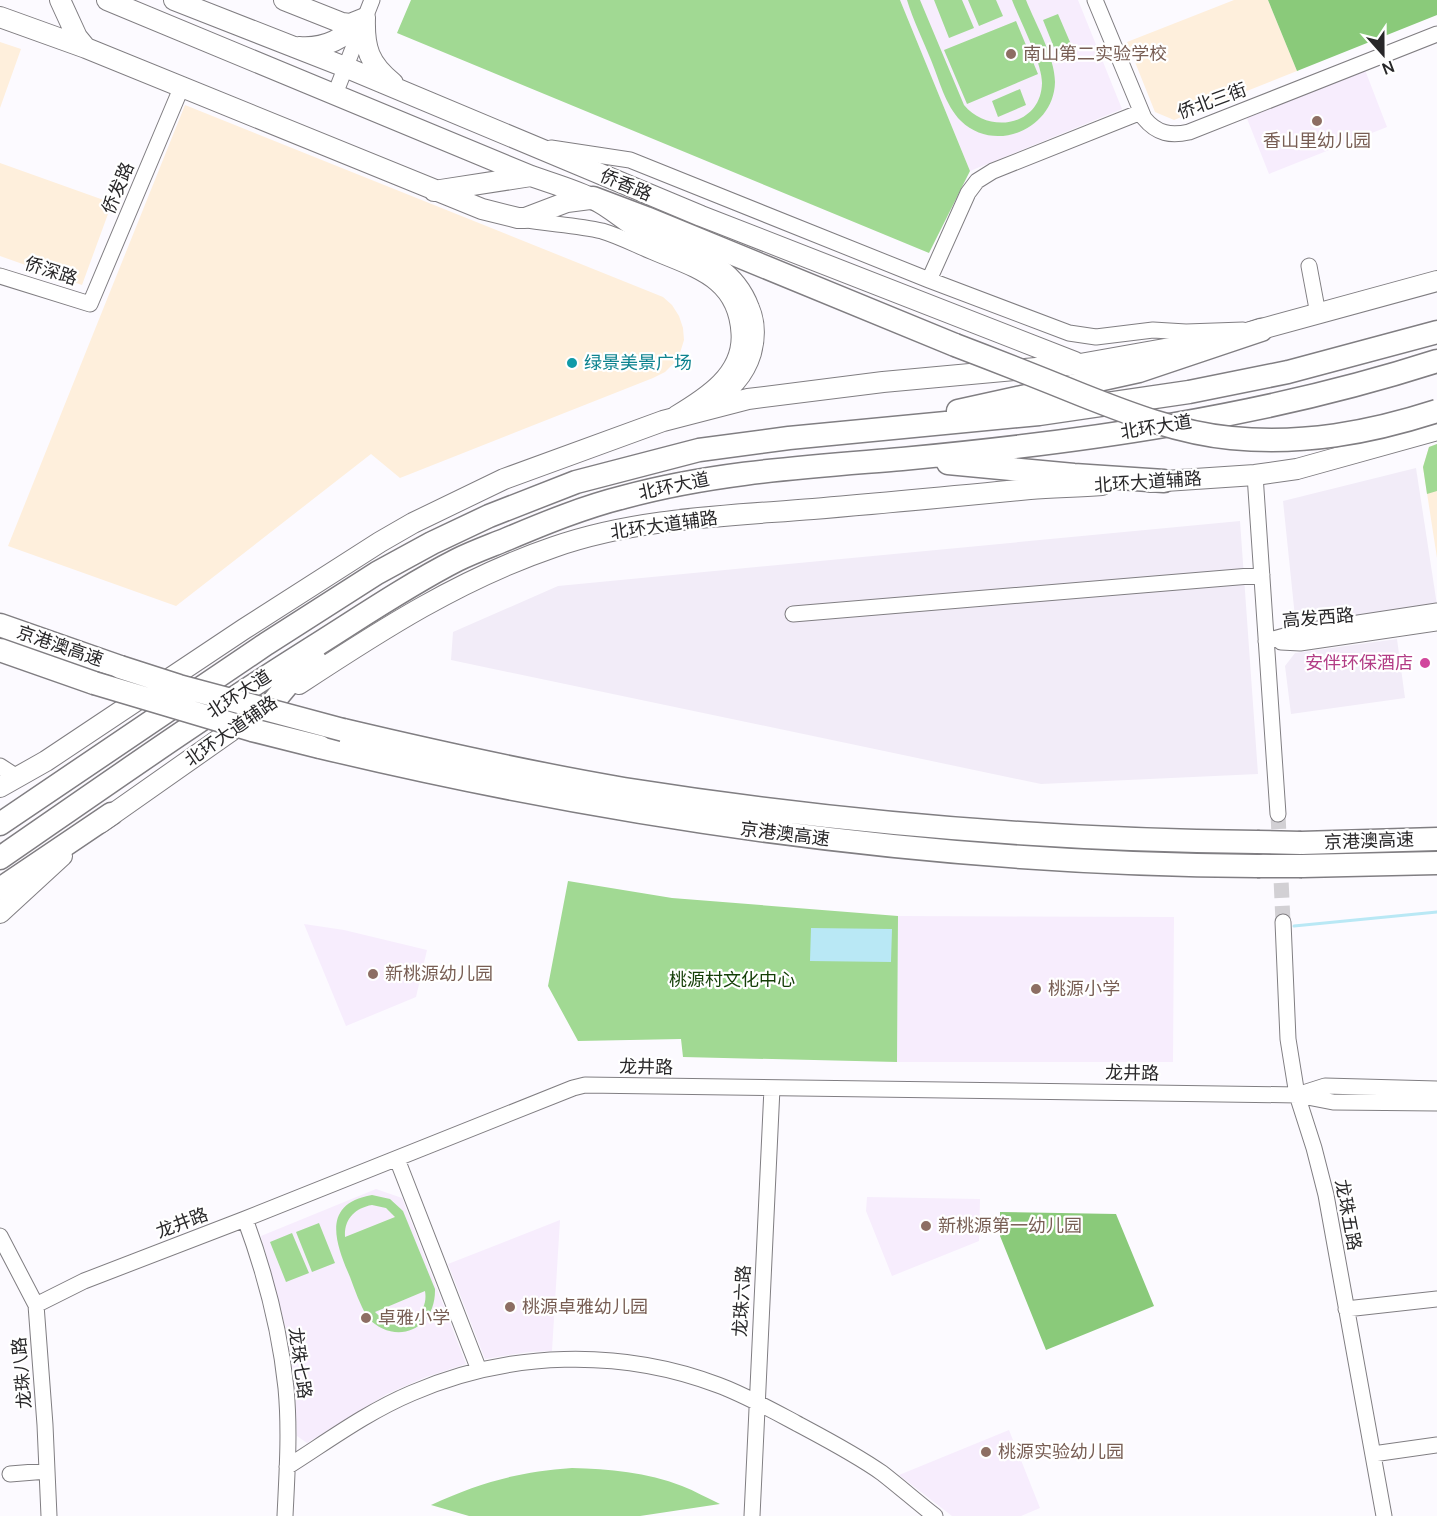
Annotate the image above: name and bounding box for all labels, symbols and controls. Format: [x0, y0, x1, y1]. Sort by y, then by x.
north arrow [1353, 24, 1413, 84]
place label: 南山第二实验学校 [1023, 41, 1167, 65]
marker: 南山第二实验学校 [1004, 47, 1018, 61]
text: N [1379, 56, 1398, 80]
street label: 侨北三街 [1174, 76, 1250, 124]
marker: 香山里幼儿园 [1310, 114, 1324, 128]
place label: 香山里幼儿园 [1263, 128, 1371, 152]
street label: 侨发路 [95, 158, 139, 217]
street label: 侨香路 [597, 162, 656, 206]
street label: 侨深路 [22, 250, 81, 290]
place label: 绿景美景广场 [584, 350, 692, 374]
marker: 绿景美景广场 [565, 356, 579, 370]
street label: 北环大道 [1118, 409, 1193, 443]
street label: 北环大道辅路 [1093, 465, 1203, 497]
street label: 北环大道 [636, 466, 712, 504]
street label: 北环大道辅路 [609, 505, 719, 543]
street label: 高发西路 [1281, 602, 1355, 632]
street label: 京港澳高速 [14, 619, 107, 671]
place label: 安伴环保酒店 [1305, 650, 1413, 674]
marker: 安伴环保酒店 [1418, 656, 1432, 670]
street label: 北环大道 [202, 663, 275, 723]
street label: 北环大道辅路 [179, 689, 282, 771]
street label: 京港澳高速 [739, 816, 831, 850]
street label: 京港澳高速 [1324, 826, 1414, 854]
place label: 新桃源幼儿园 [385, 961, 493, 985]
marker: 新桃源幼儿园 [366, 967, 380, 981]
park label: 桃源村文化中心 [669, 967, 795, 991]
place label: 桃源小学 [1048, 976, 1120, 1000]
marker: 桃源小学 [1029, 982, 1043, 996]
street label: 龙井路 [619, 1054, 673, 1078]
street label: 龙井路 [1105, 1060, 1159, 1084]
street label: 龙珠五路 [1330, 1177, 1368, 1252]
street label: 龙井路 [152, 1201, 211, 1243]
place label: 新桃源第一幼儿园 [938, 1213, 1082, 1237]
marker: 新桃源第一幼儿园 [919, 1219, 933, 1233]
street label: 龙珠六路 [727, 1264, 755, 1338]
place label: 桃源卓雅幼儿园 [522, 1294, 648, 1318]
marker: 桃源卓雅幼儿园 [503, 1300, 517, 1314]
place label: 卓雅小学 [378, 1305, 450, 1329]
marker: 卓雅小学 [359, 1311, 373, 1325]
street label: 龙珠七路 [284, 1326, 318, 1400]
street label: 龙珠八路 [6, 1336, 36, 1410]
place label: 桃源实验幼儿园 [998, 1439, 1124, 1463]
marker: 桃源实验幼儿园 [979, 1445, 993, 1459]

